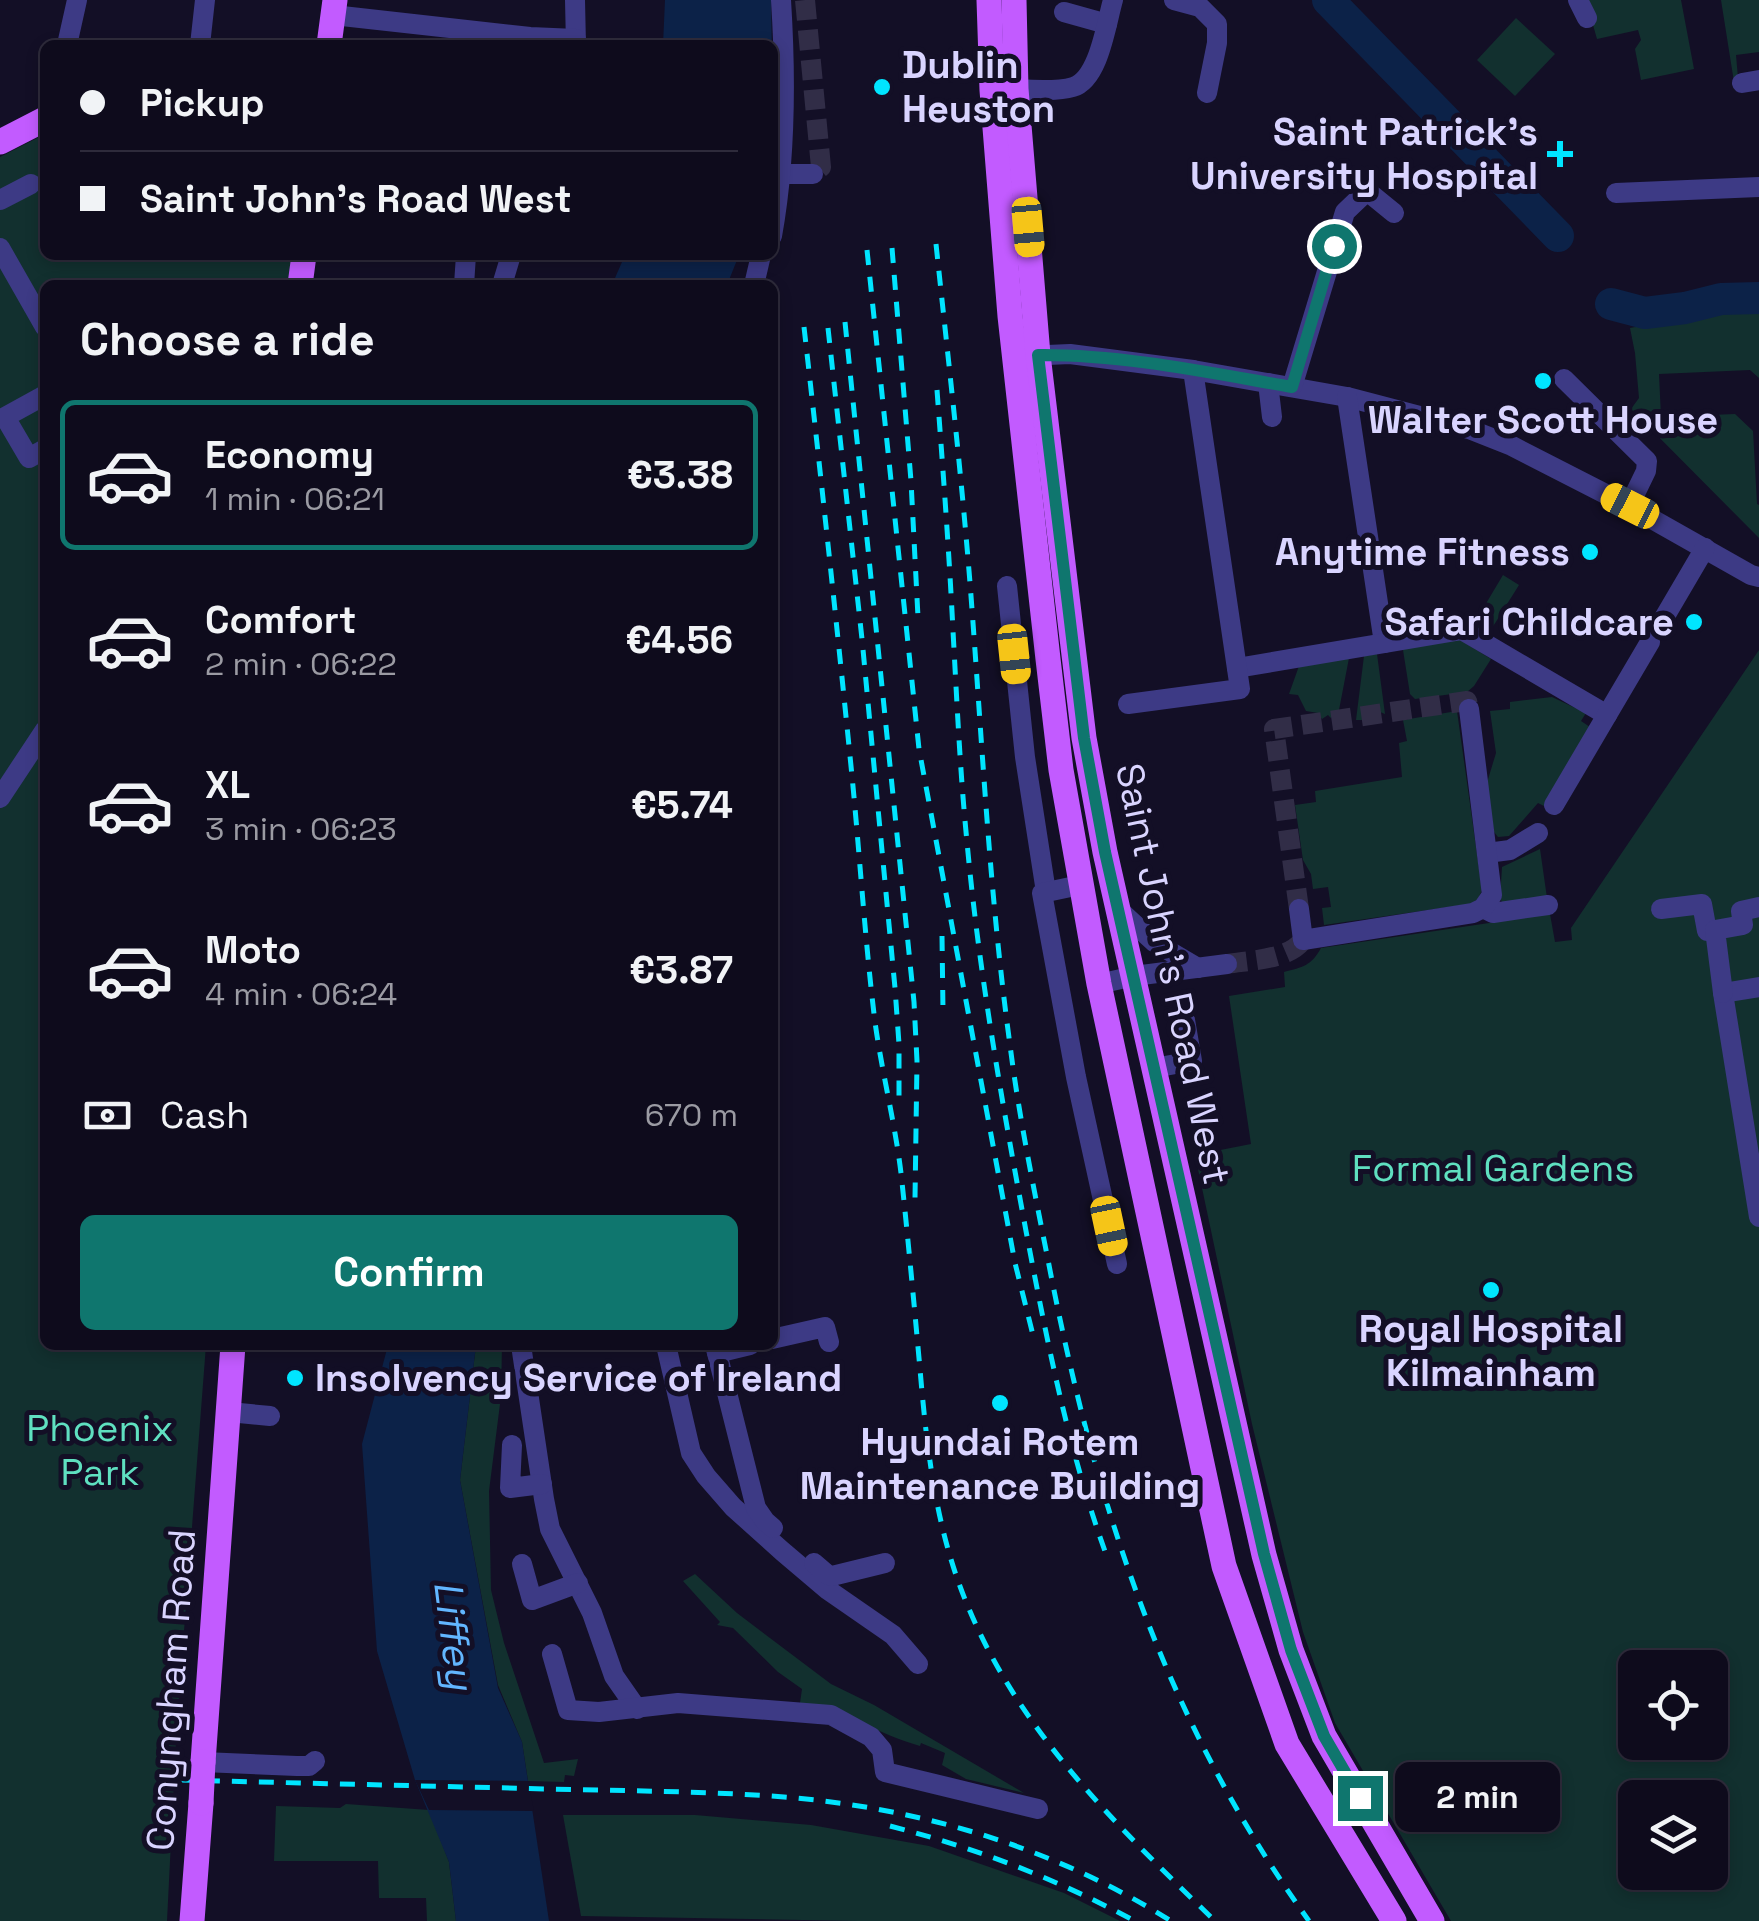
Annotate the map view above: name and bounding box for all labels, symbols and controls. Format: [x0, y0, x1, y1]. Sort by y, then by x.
place label: Dublin Heuston [902, 41, 1055, 133]
marker: Dublin Heuston [871, 76, 893, 98]
text: Pickup [140, 79, 264, 127]
place label: Saint Patrick’s University Hospital [1190, 108, 1538, 200]
marker: Saint Patrick’s University Hospital [1547, 141, 1573, 167]
text: Saint John's Road West [140, 175, 572, 223]
car [1010, 196, 1046, 258]
route start [1312, 224, 1357, 269]
text: Choose a ride [80, 311, 375, 368]
marker: Walter Scott House [1532, 370, 1554, 392]
place label: Walter Scott House [1368, 396, 1718, 444]
icon: car [85, 430, 175, 520]
text: Economy [205, 431, 374, 479]
text: €3.38 [627, 451, 733, 499]
text: 1 min · 06:21 [205, 479, 385, 519]
car [1596, 479, 1664, 533]
place label: Anytime Fitness [1275, 528, 1570, 576]
marker: Anytime Fitness [1579, 541, 1601, 563]
icon: car [85, 595, 175, 685]
text: Comfort [205, 596, 356, 644]
place label: Safari Childcare [1384, 598, 1674, 646]
marker: Safari Childcare [1683, 611, 1705, 633]
text: €4.56 [625, 616, 733, 664]
car [996, 623, 1032, 685]
text: 2 min · 06:22 [205, 644, 397, 684]
street label: Saint John's Road West [1105, 759, 1241, 1189]
icon: car [85, 760, 175, 850]
text: XL [205, 761, 250, 809]
text: €5.74 [631, 781, 733, 829]
text: 3 min · 06:23 [205, 809, 397, 849]
icon: car [85, 925, 175, 1015]
text: Moto [205, 926, 301, 974]
text: €3.87 [629, 946, 733, 994]
text: 4 min · 06:24 [205, 974, 397, 1014]
icon: cash [80, 1088, 135, 1143]
text: Cash [160, 1091, 249, 1139]
text: 670 m [645, 1095, 738, 1135]
park label: Formal Gardens [1352, 1144, 1634, 1192]
car [1088, 1194, 1130, 1258]
button: Confirm [80, 1215, 738, 1330]
marker: Royal Hospital Kilmainham [1480, 1279, 1502, 1301]
place label: Royal Hospital Kilmainham [1359, 1305, 1623, 1397]
place label: Insolvency Service of Ireland [315, 1354, 842, 1402]
marker: Insolvency Service of Ireland [284, 1367, 306, 1389]
marker: Hyundai Rotem Maintenance Building [989, 1392, 1011, 1414]
park label: Phoenix Park [26, 1404, 174, 1496]
place label: Hyundai Rotem Maintenance Building [800, 1418, 1200, 1510]
street label: Conyngham Road [136, 1527, 206, 1853]
water label: Liffey [422, 1578, 486, 1695]
map controls [1618, 1650, 1728, 1890]
button: locate [1618, 1650, 1728, 1760]
callout: 2 min [1395, 1763, 1560, 1833]
route end [1338, 1776, 1383, 1821]
text: 2 min [1436, 1777, 1519, 1817]
button: layers [1618, 1780, 1728, 1890]

